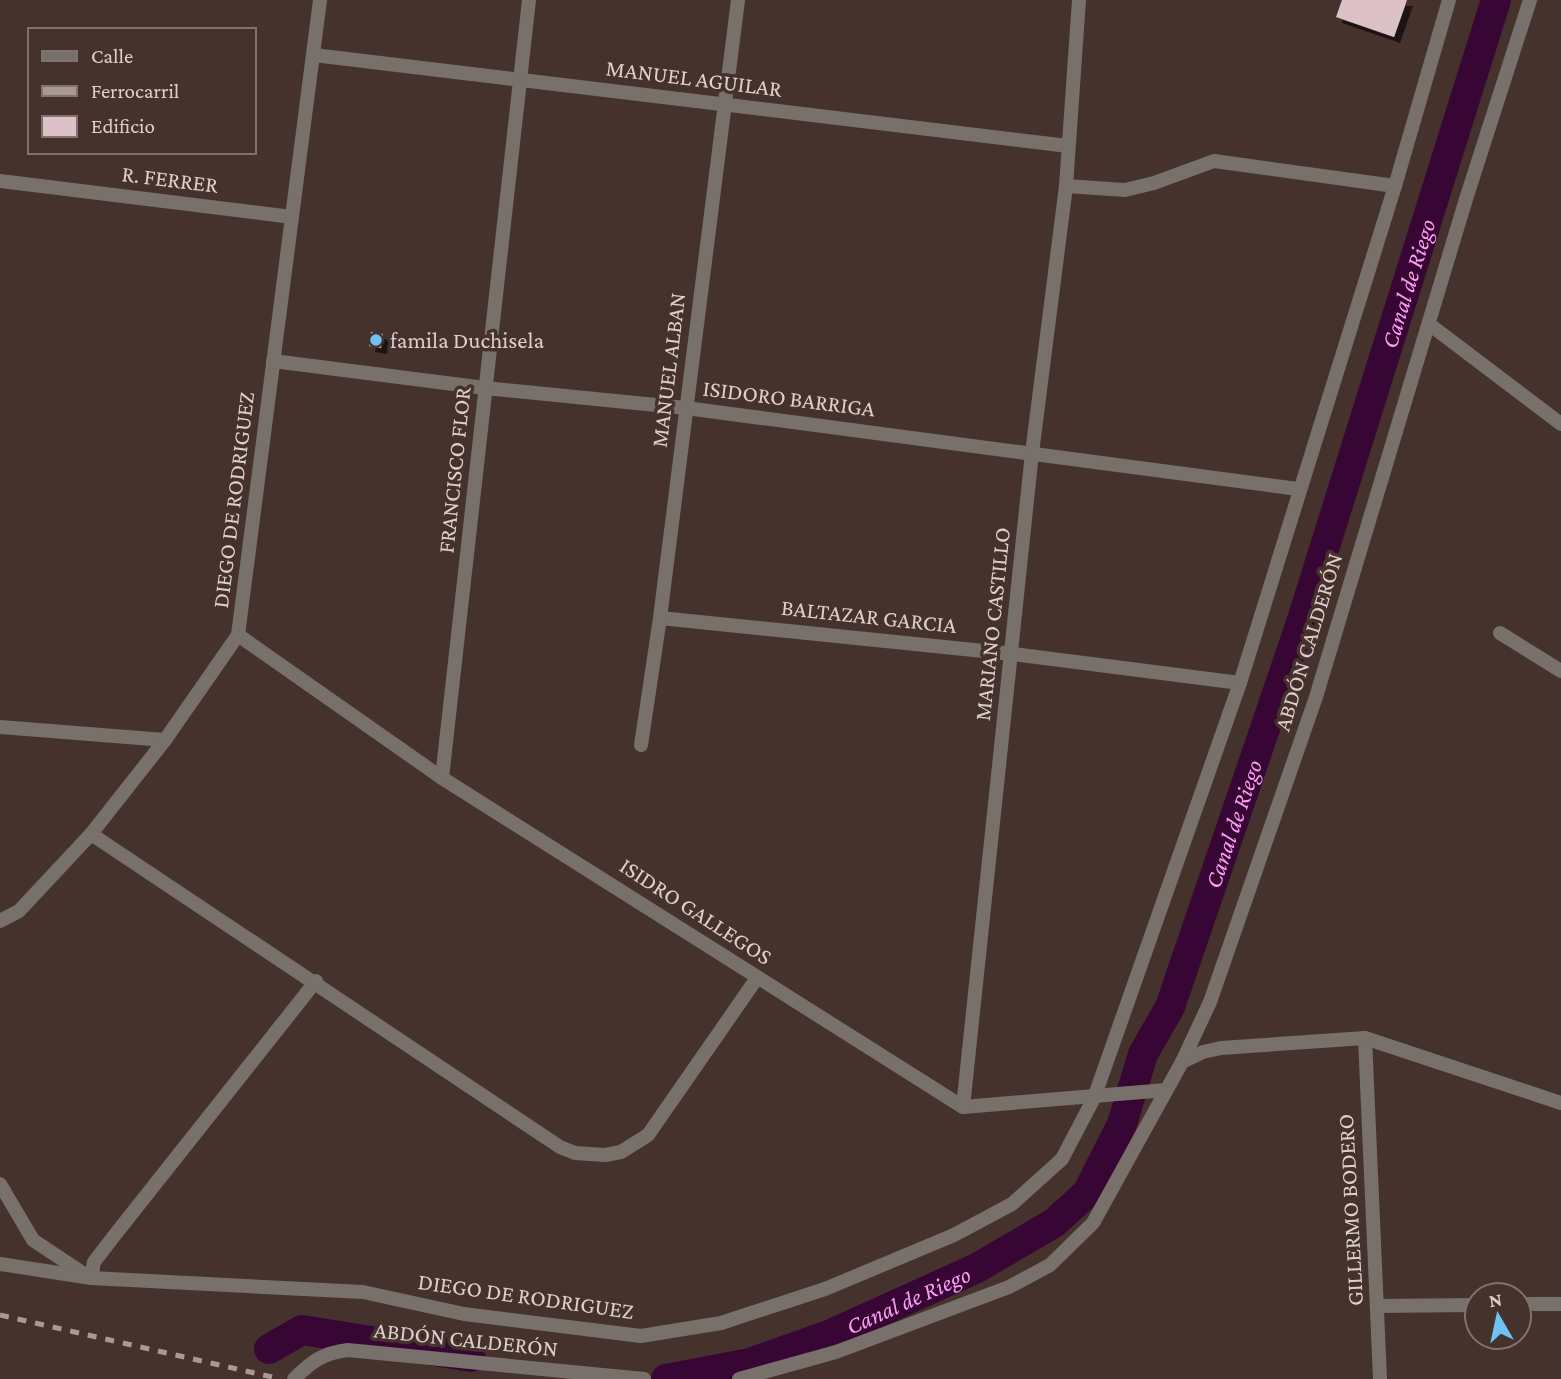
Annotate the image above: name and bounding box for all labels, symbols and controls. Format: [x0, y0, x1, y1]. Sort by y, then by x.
legend [28, 28, 256, 154]
text: Calle [91, 44, 133, 68]
street label: MANUEL AGUILAR [604, 54, 784, 102]
text: Ferrocarril [91, 79, 179, 103]
text: Edificio [91, 114, 155, 138]
street label: R. FERRER [120, 160, 220, 198]
water label: Canal de Riego [1374, 215, 1440, 351]
street label: MANUEL ALBAN [646, 291, 690, 449]
place label: famila Duchisela [390, 327, 544, 353]
marker: famila Duchisela [368, 332, 384, 348]
street label: ISIDORO BARRIGA [701, 375, 877, 422]
street label: FRANCISCO FLOR [432, 385, 476, 554]
street label: DIEGO DE RODRIGUEZ [207, 390, 259, 610]
street label: MARIANO CASTILLO [969, 526, 1015, 722]
street label: ABDÓN CALDERÓN [1269, 550, 1347, 734]
street label: BALTAZAR GARCIA [780, 594, 959, 638]
water label: Canal de Riego [1198, 756, 1267, 891]
street label: ISIDRO GALLEGOS [615, 852, 777, 970]
street label: GILLERMO BODERO [1332, 1113, 1368, 1307]
water label: Canal de Riego [842, 1259, 974, 1339]
street label: DIEGO DE RODRIGUEZ [416, 1268, 636, 1324]
north arrow [1463, 1281, 1533, 1351]
text: N [1487, 1288, 1504, 1311]
street label: ABDÓN CALDERÓN [373, 1316, 559, 1362]

